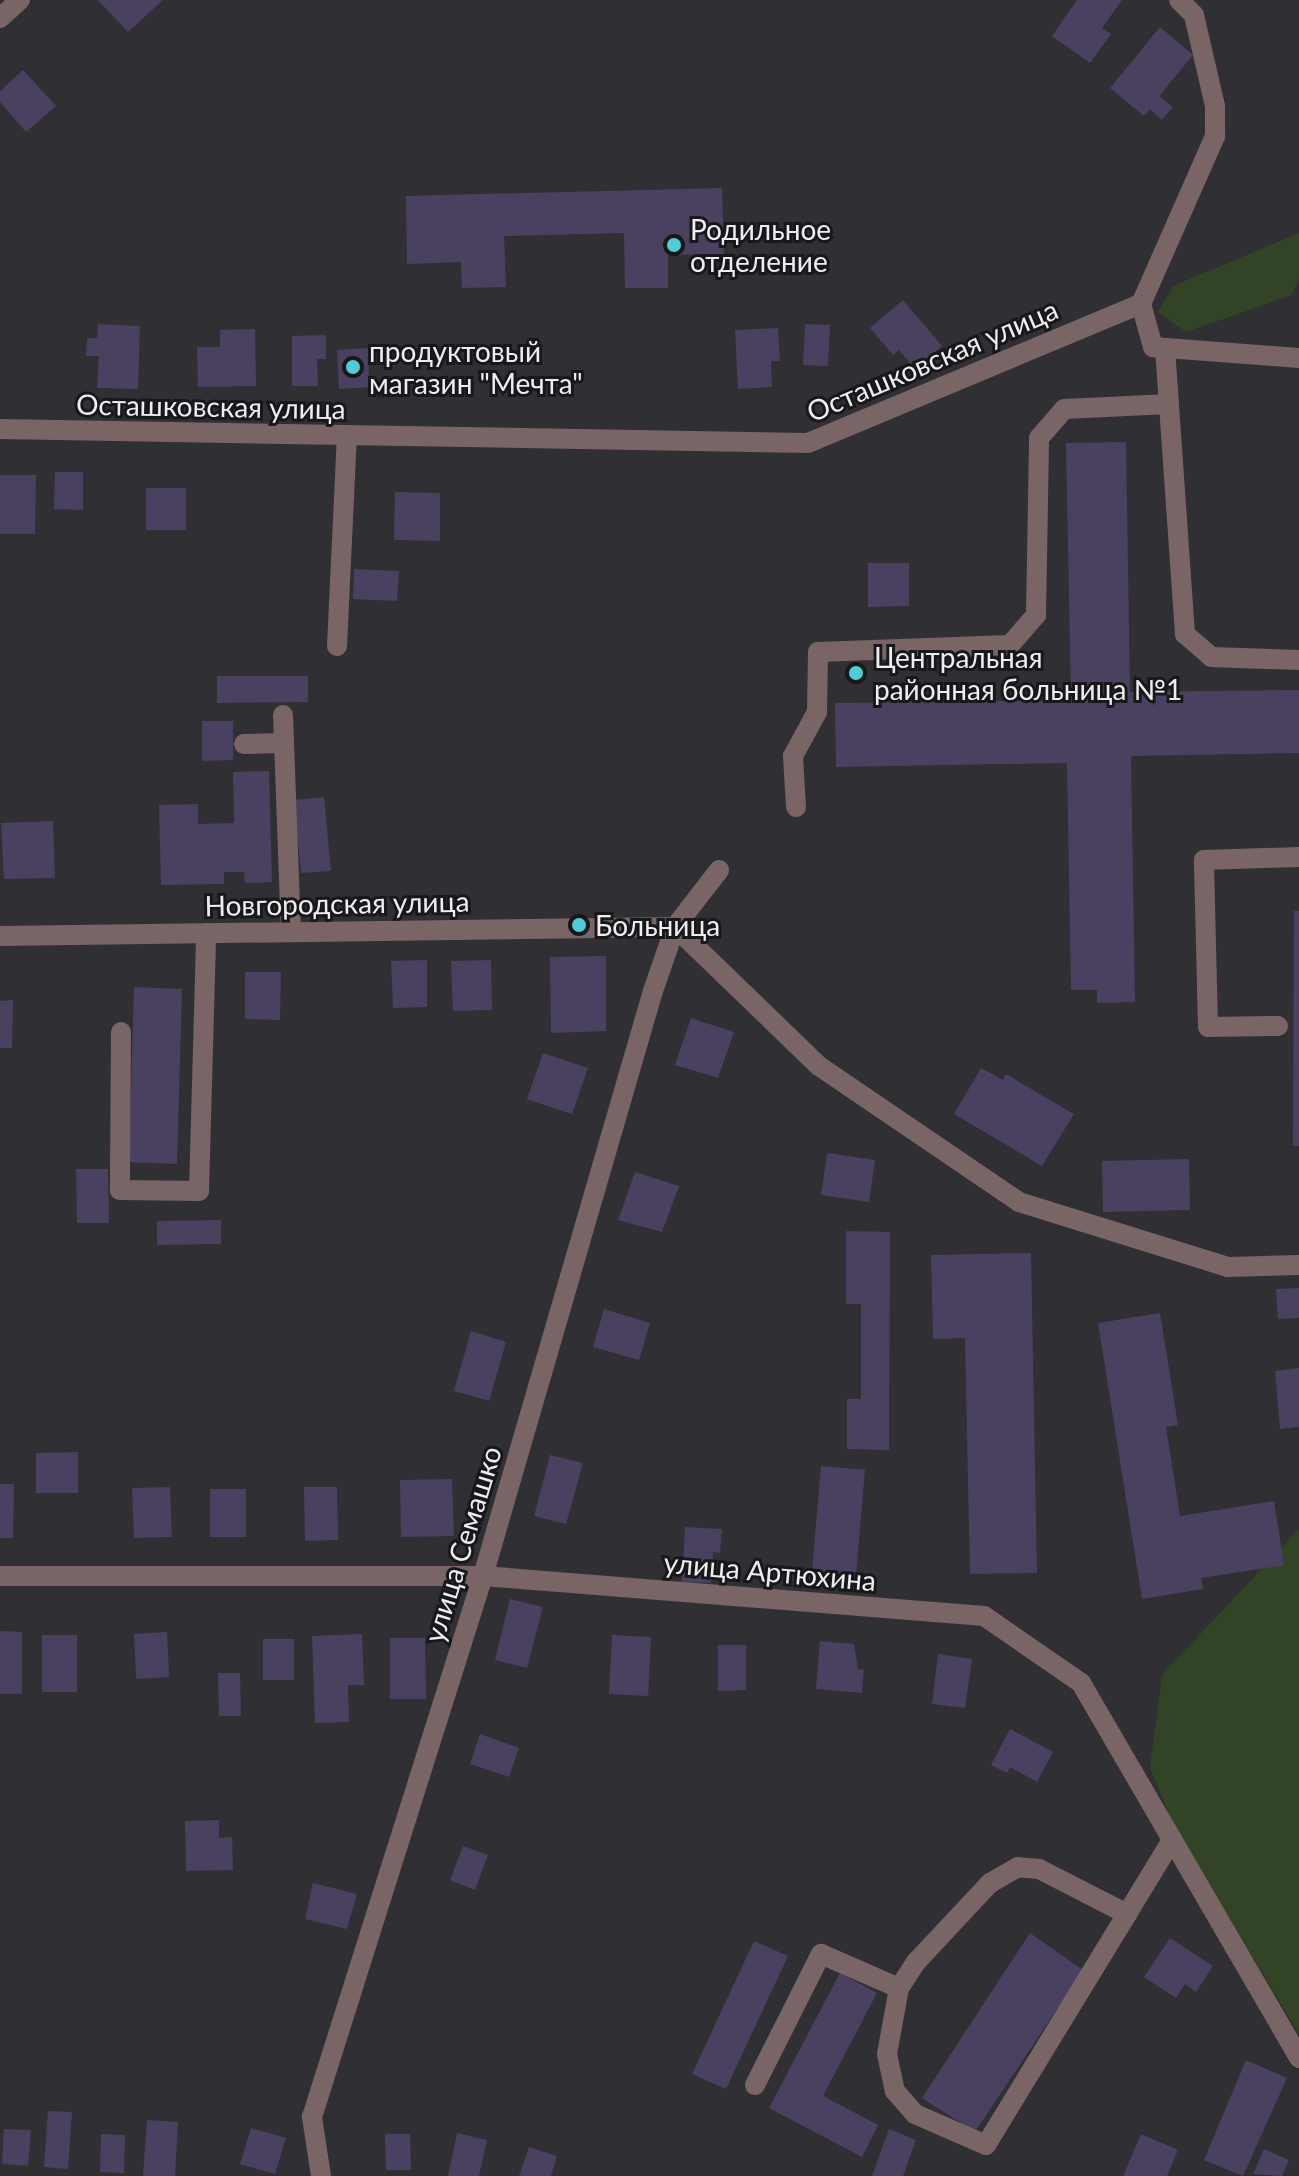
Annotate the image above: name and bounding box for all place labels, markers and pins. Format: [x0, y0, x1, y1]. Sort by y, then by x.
place label: Родильное отделение [690, 212, 831, 278]
marker: Родильное отделение [665, 236, 683, 254]
place label: продуктовый магазин "Мечта" [369, 334, 583, 400]
marker: продуктовый магазин "Мечта" [344, 358, 362, 376]
place label: Центральная районная больница №1 [874, 640, 1182, 706]
marker: Центральная районная больница №1 [845, 662, 867, 684]
place label: Больница [595, 908, 720, 942]
marker: Больница [570, 916, 588, 934]

